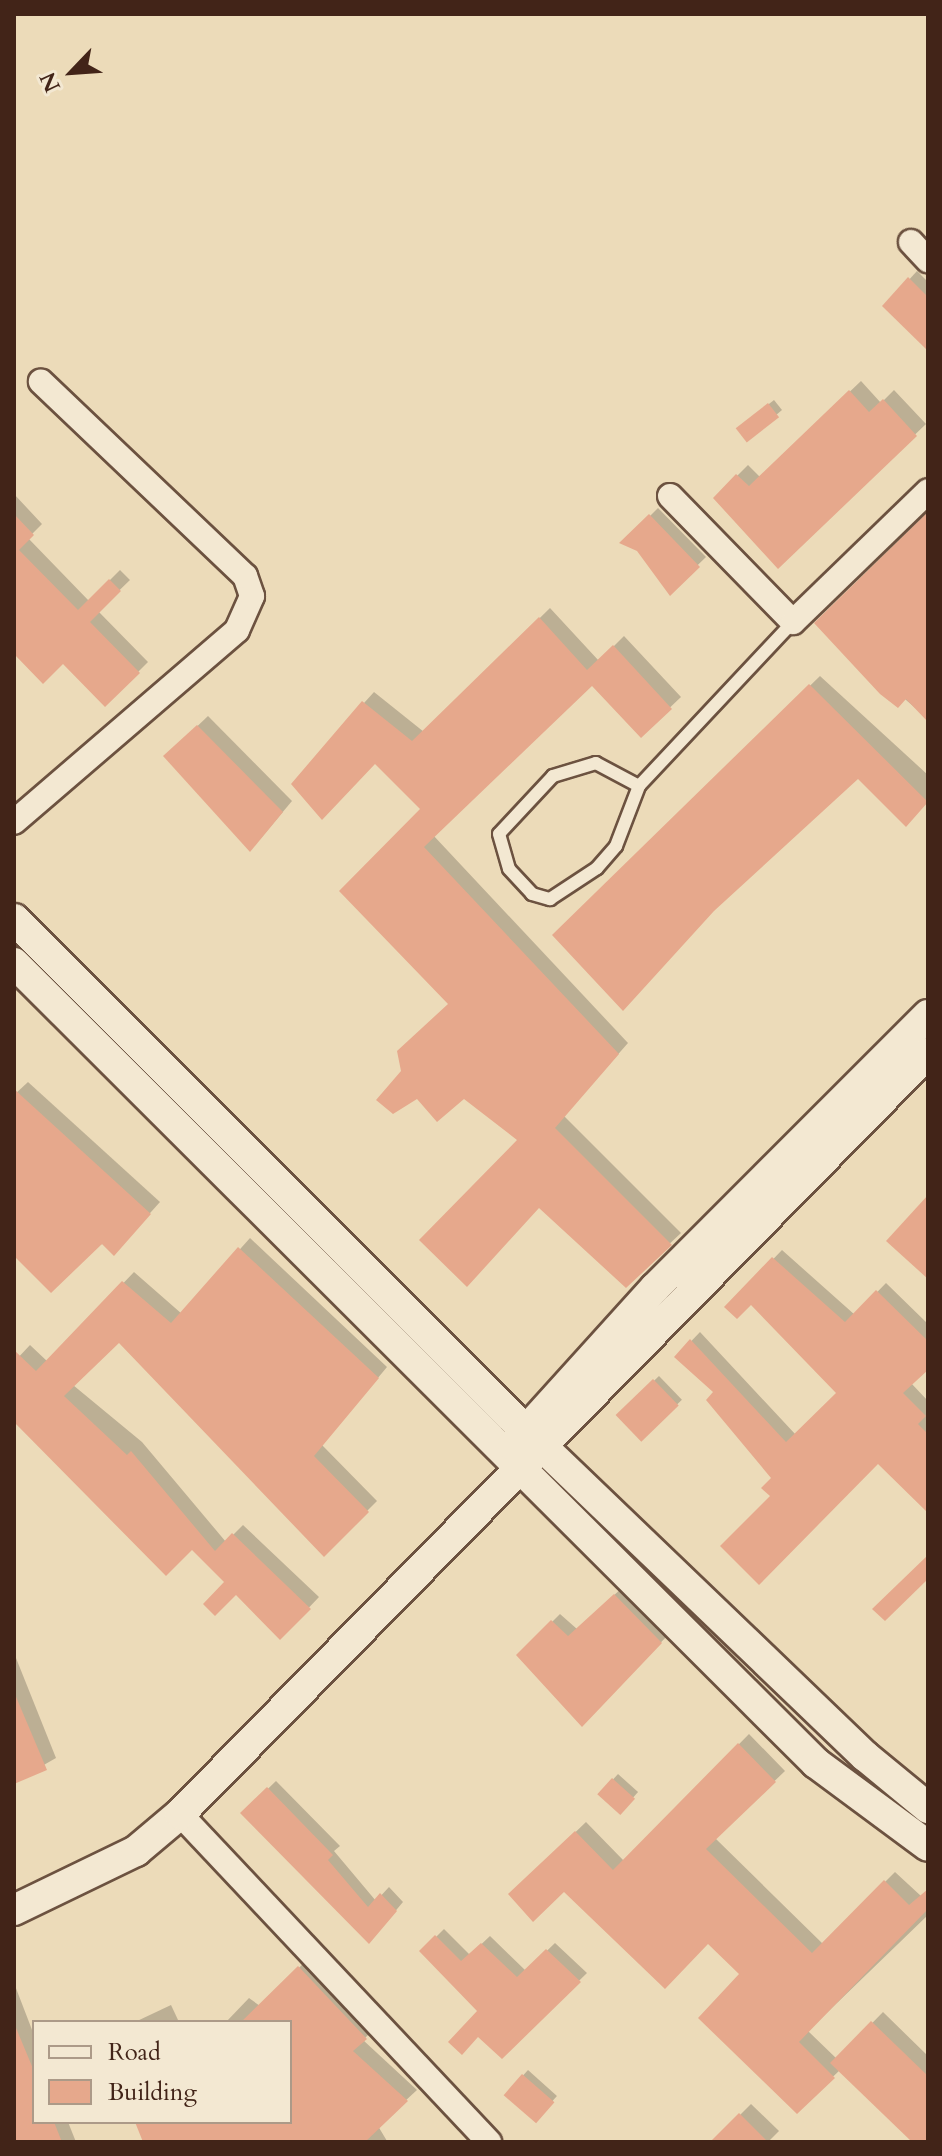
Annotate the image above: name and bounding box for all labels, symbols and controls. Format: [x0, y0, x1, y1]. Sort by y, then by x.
north arrow [32, 32, 112, 112]
text: N [33, 67, 68, 97]
legend [32, 2020, 292, 2124]
text: Road [108, 2036, 161, 2069]
text: Building [108, 2076, 197, 2109]

